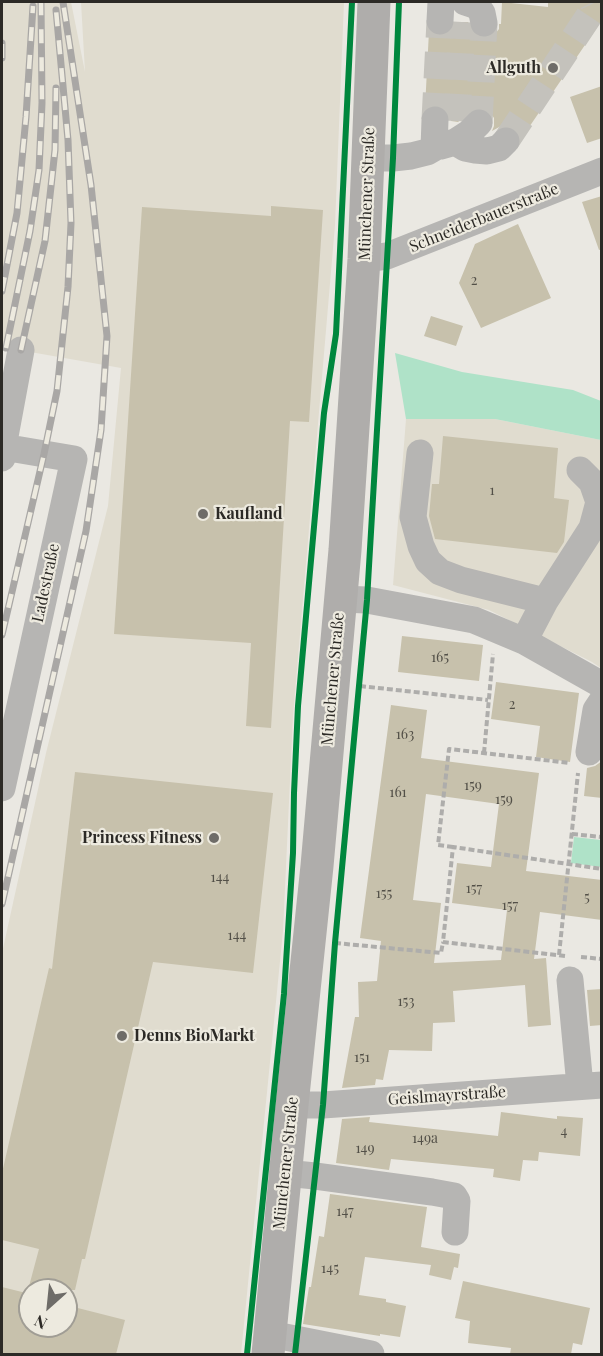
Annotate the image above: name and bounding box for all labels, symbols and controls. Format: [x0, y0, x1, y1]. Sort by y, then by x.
place label: Allguth [486, 58, 541, 78]
marker: Allguth [546, 61, 560, 75]
street label: Münchener Straße [355, 127, 379, 261]
street label: Schneiderbauerstraße [407, 179, 561, 257]
house number: 2 [471, 273, 477, 289]
house number: 1 [489, 483, 495, 499]
place label: Kaufland [215, 504, 283, 524]
marker: Kaufland [196, 507, 210, 521]
street label: Ladestraße [28, 542, 64, 624]
street label: Münchener Straße [318, 612, 348, 746]
house number: 165 [431, 650, 449, 666]
house number: 2 [509, 697, 515, 713]
house number: 163 [396, 727, 414, 743]
house number: 159 [464, 778, 482, 794]
house number: 161 [389, 785, 407, 801]
house number: 159 [495, 792, 513, 808]
place label: Princess Fitness [82, 828, 202, 848]
marker: Princess Fitness [207, 831, 221, 845]
house number: 144 [210, 870, 230, 886]
house number: 157 [466, 881, 482, 897]
house number: 155 [376, 886, 392, 902]
house number: 5 [584, 890, 590, 906]
house number: 157 [502, 898, 518, 914]
house number: 144 [227, 928, 247, 944]
house number: 153 [397, 994, 415, 1010]
place label: Denns BioMarkt [134, 1026, 255, 1046]
marker: Denns BioMarkt [115, 1029, 129, 1043]
house number: 151 [354, 1050, 370, 1066]
street label: Geislmayrstraße [387, 1082, 507, 1110]
street label: Münchener Straße [269, 1096, 303, 1230]
house number: 4 [561, 1124, 567, 1140]
house number: 149a [412, 1131, 438, 1147]
house number: 149 [355, 1141, 375, 1157]
house number: 147 [336, 1204, 354, 1220]
house number: 145 [321, 1261, 339, 1277]
north arrow [18, 1278, 78, 1338]
text: N [31, 1311, 50, 1335]

